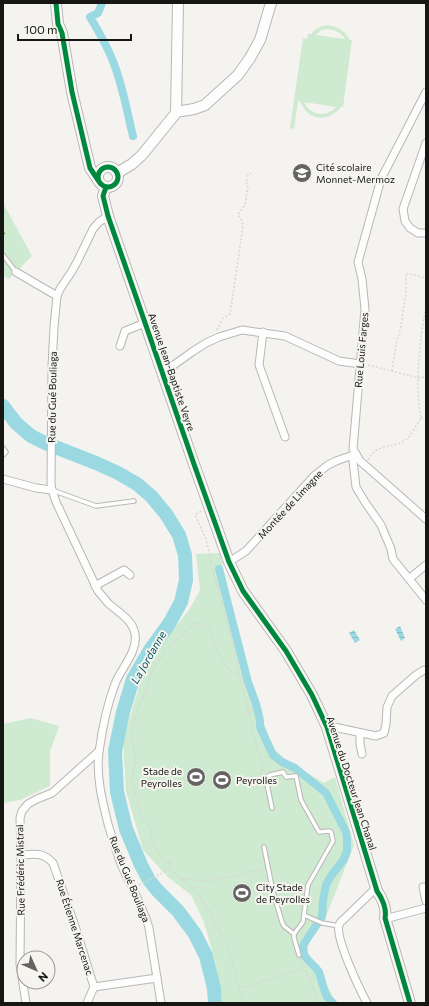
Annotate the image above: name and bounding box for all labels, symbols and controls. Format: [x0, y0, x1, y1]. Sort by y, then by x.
scale bar [18, 16, 131, 42]
text: 100 m [24, 22, 58, 36]
place label: Cité scolaire Monnet-Mermoz [316, 161, 395, 185]
school or university icon: Cité scolaire Monnet-Mermoz [291, 162, 313, 184]
street label: Avenue Jean-Baptiste Veyre [146, 311, 198, 433]
street label: Rue Louis Farges [352, 311, 370, 388]
street label: Rue du Gué Bouliaga [45, 351, 59, 443]
street label: Montée de Limagne [255, 467, 325, 541]
water label: La Jordanne [128, 628, 169, 686]
street label: Avenue du Docteur Jean Chanal [325, 715, 379, 851]
place label: Stade de Peyrolles [141, 765, 182, 789]
sports icon: Stade de Peyrolles [185, 766, 207, 788]
sports icon: Peyrolles [211, 769, 233, 791]
place label: Peyrolles [236, 774, 278, 786]
street label: Rue Frédéric Mistral [13, 824, 27, 916]
street label: Rue du Gué Bouliaga [107, 834, 153, 924]
street label: Rue Étienne Marcenac [54, 877, 96, 977]
place label: City Stade de Peyrolles [256, 881, 311, 905]
sports icon: City Stade de Peyrolles [231, 882, 253, 904]
north arrow [16, 950, 56, 990]
text: N [36, 970, 51, 985]

